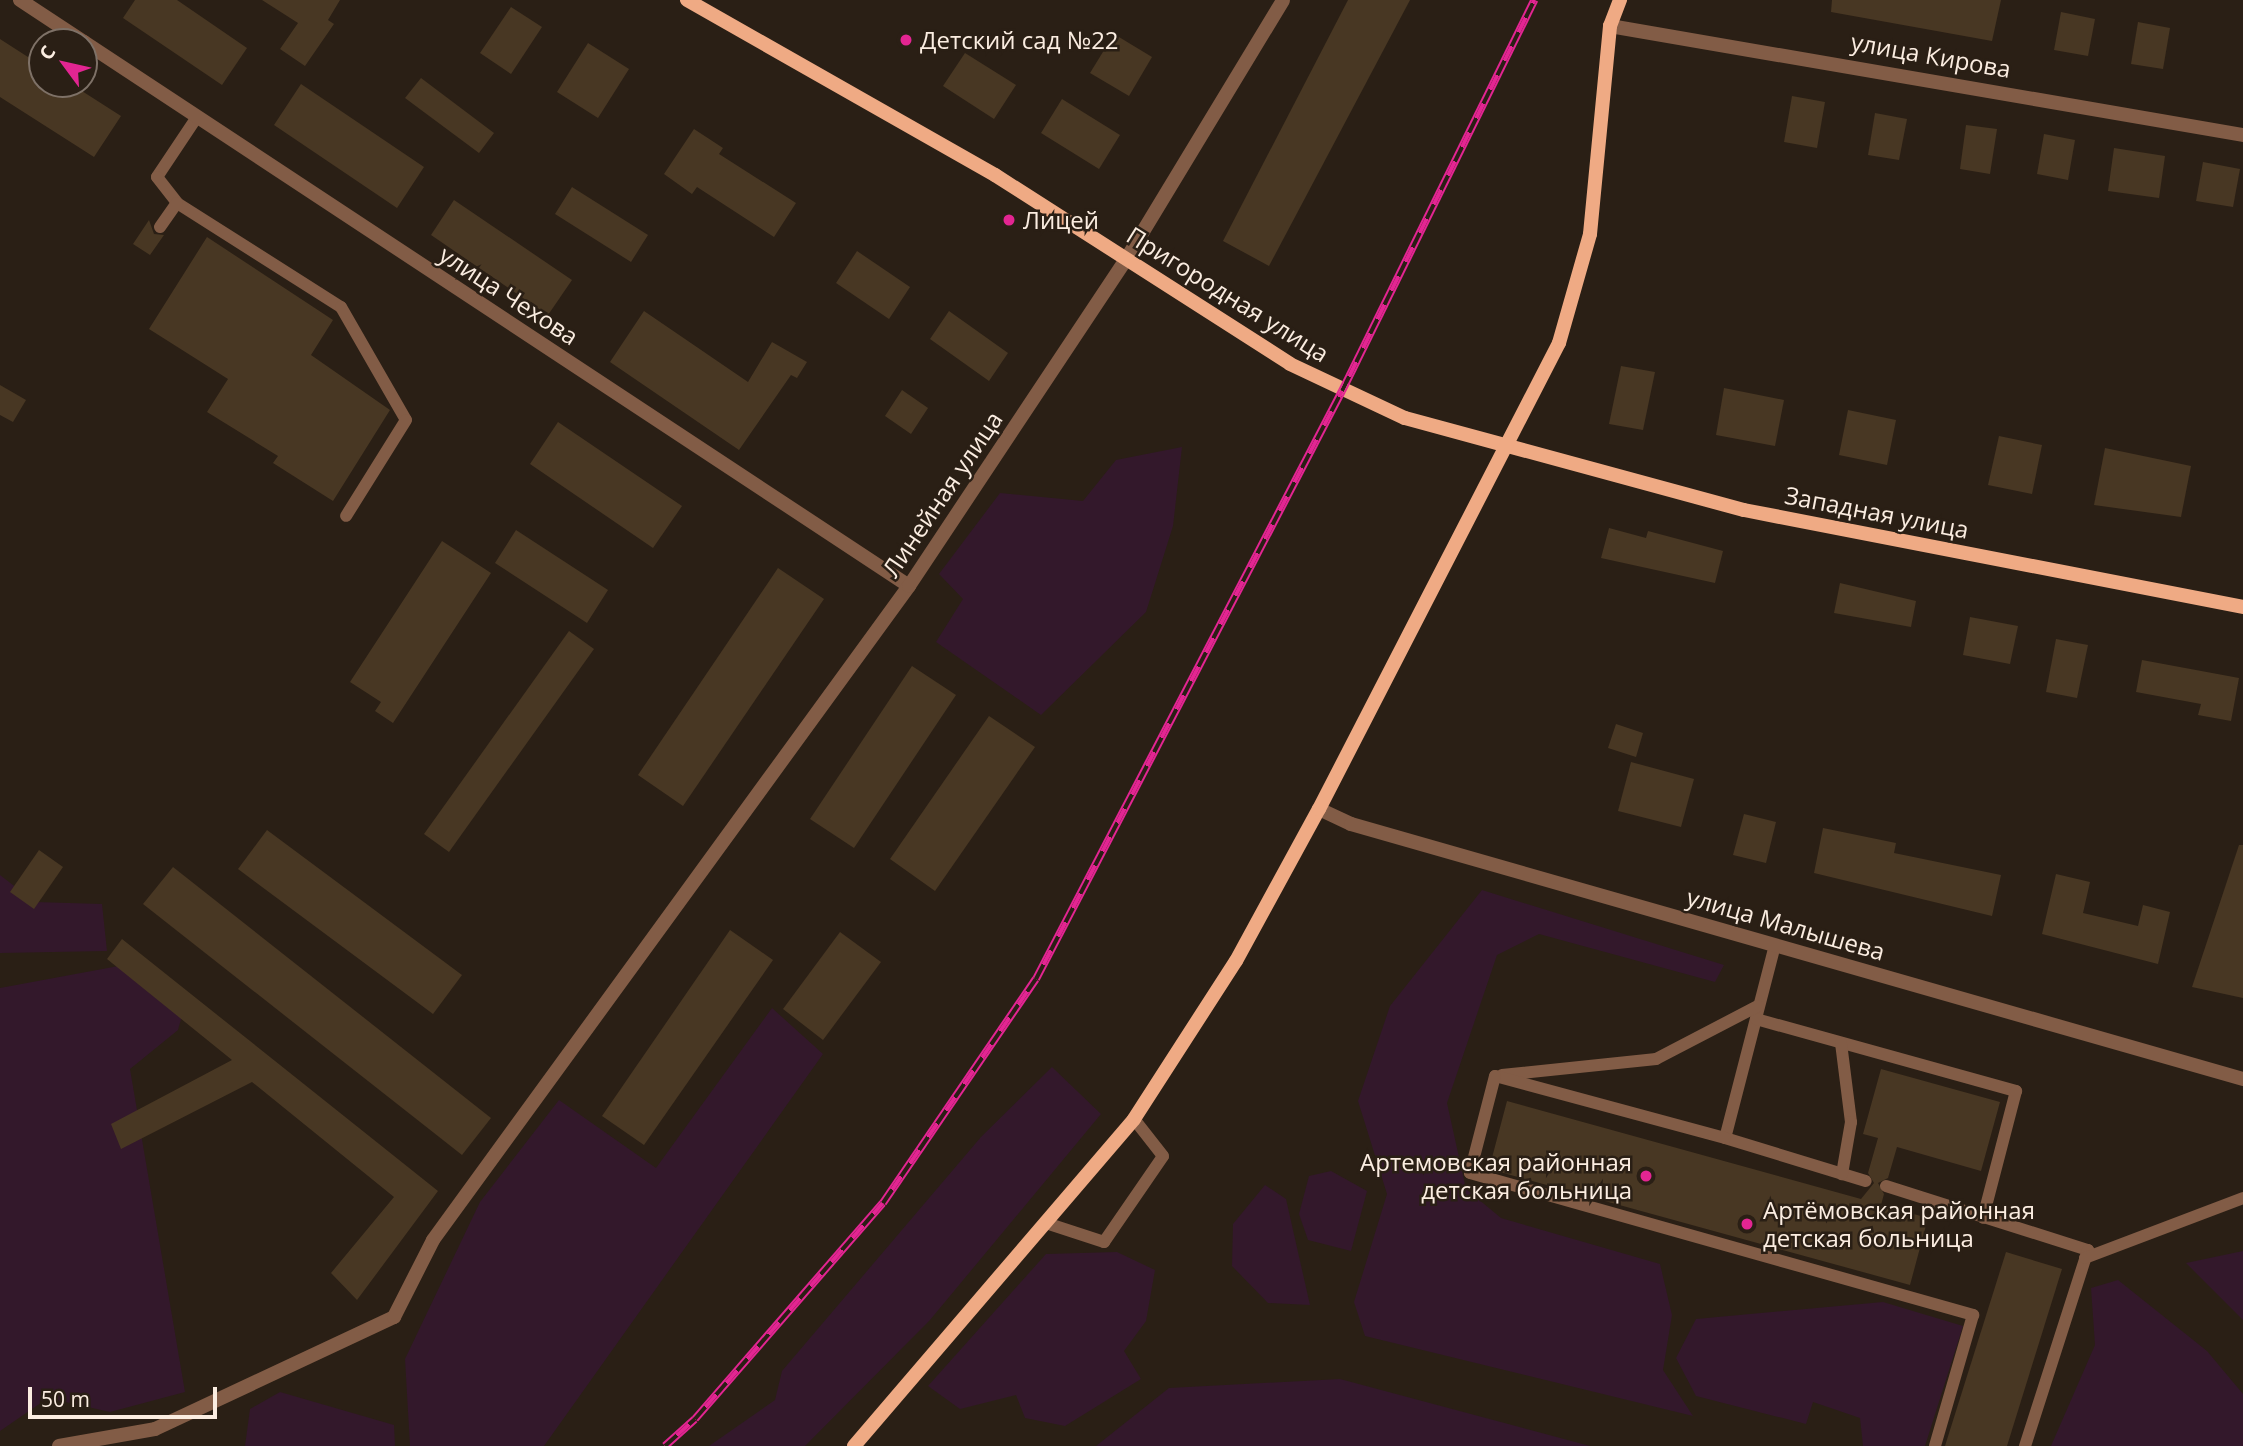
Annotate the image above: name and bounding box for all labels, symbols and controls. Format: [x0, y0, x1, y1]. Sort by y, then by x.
place label: Детский сад №22 [920, 26, 1119, 54]
street label: улица Кирова [1849, 27, 2013, 83]
north arrow [28, 28, 98, 98]
marker: Детский сад №22 [898, 32, 914, 48]
text: С [33, 41, 61, 65]
place label: Лицей [1023, 206, 1099, 234]
marker: Лицей [1001, 212, 1017, 228]
street label: Пригородная улица [1122, 220, 1334, 368]
street label: улица Чехова [434, 239, 584, 351]
street label: Линейная улица [876, 406, 1008, 582]
street label: Западная улица [1783, 480, 1971, 544]
street label: улица Малышева [1684, 882, 1888, 966]
place label: Артемовская районная детская больница [1360, 1148, 1632, 1204]
marker: Артемовская районная детская больница [1638, 1168, 1654, 1184]
place label: Артёмовская районная детская больница [1763, 1196, 2035, 1252]
marker: Артёмовская районная детская больница [1737, 1214, 1757, 1234]
scale bar [32, 1372, 220, 1416]
text: 50 m [41, 1385, 90, 1413]

